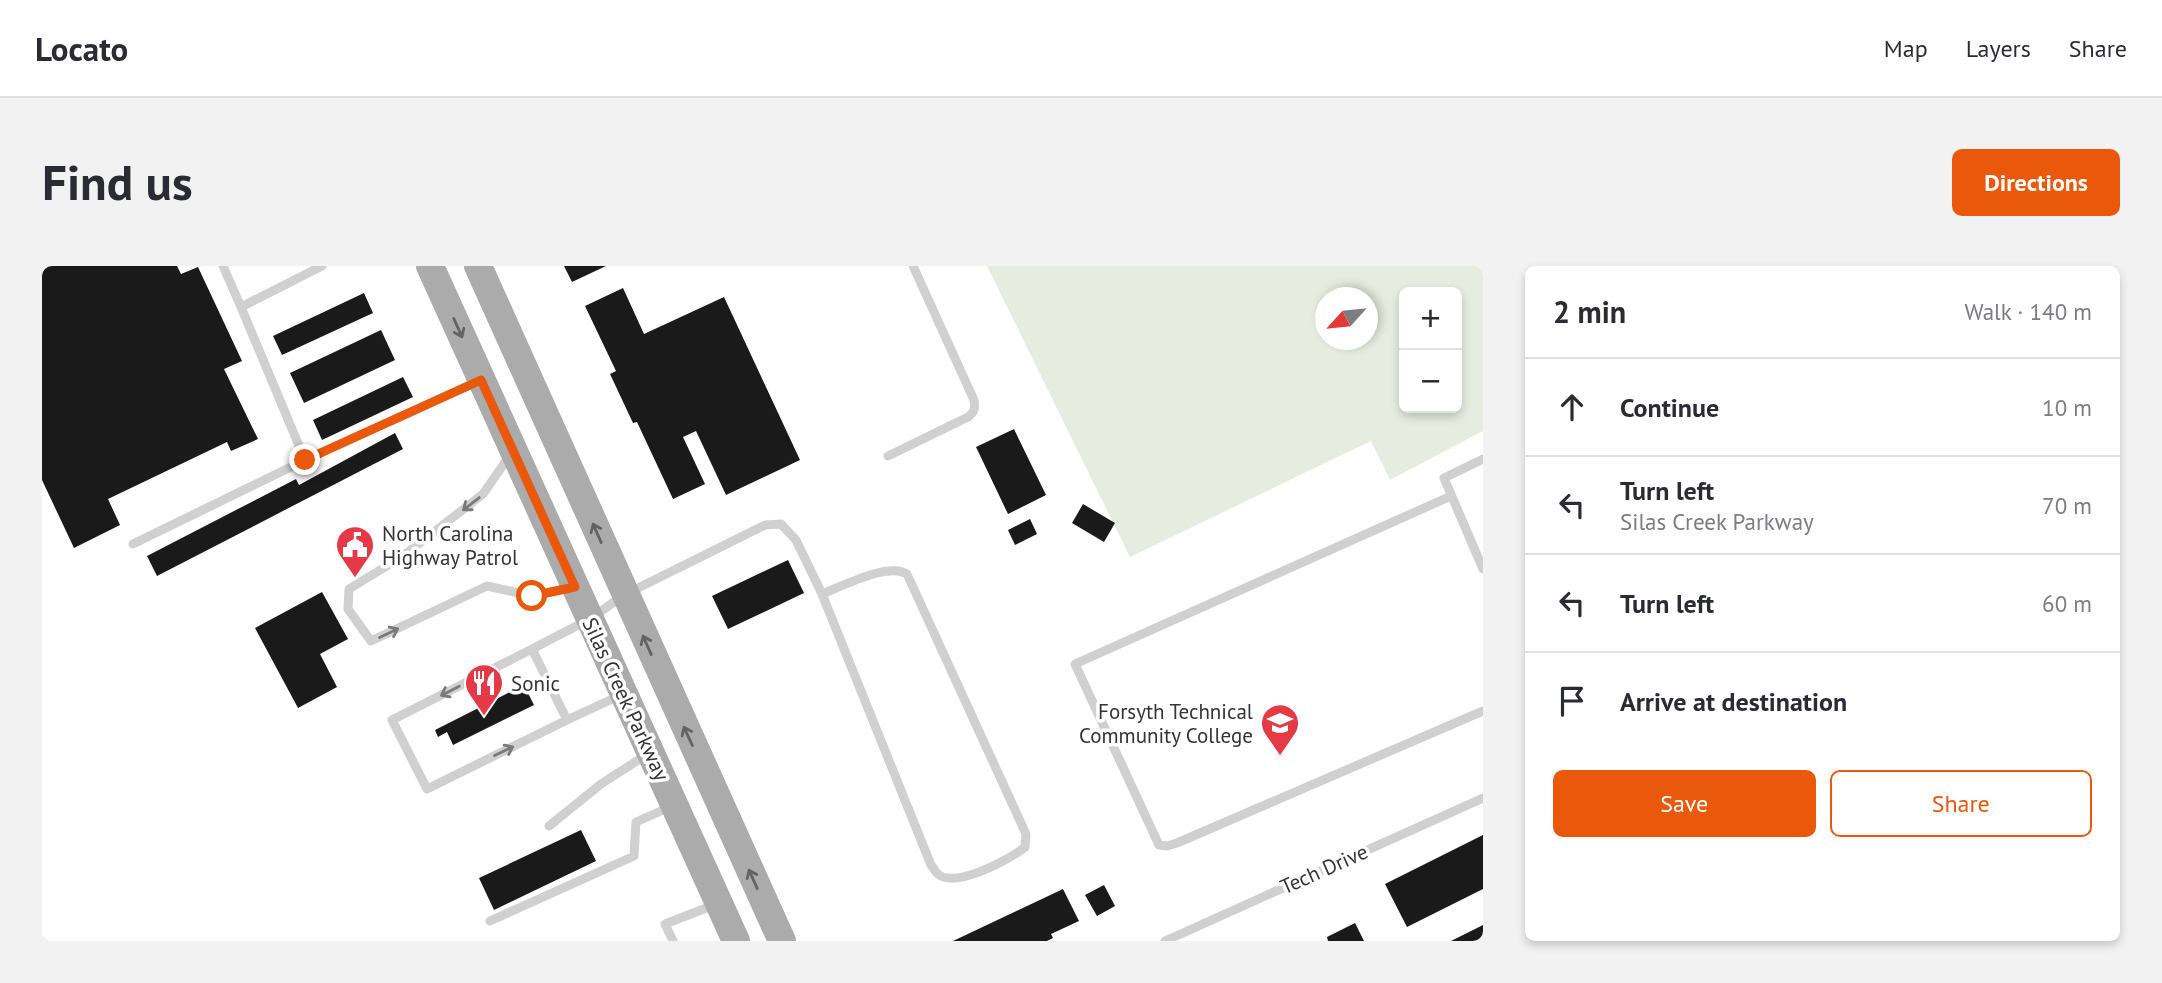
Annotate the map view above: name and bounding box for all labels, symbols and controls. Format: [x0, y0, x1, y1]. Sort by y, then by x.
text: Locato [35, 27, 128, 70]
text: Map [1884, 33, 1928, 64]
text: Layers [1966, 33, 2031, 64]
text: Share [2069, 33, 2127, 64]
button: Directions [1952, 149, 2120, 216]
text: Find us [42, 150, 193, 214]
north arrow [1315, 287, 1378, 350]
map controls [1399, 287, 1462, 413]
button: + [1399, 287, 1462, 350]
text: 2 min [1553, 292, 1626, 331]
text: Walk · 140 m [1965, 297, 2092, 326]
one-way arrow [452, 317, 465, 338]
button: − [1399, 350, 1462, 413]
icon: ahead [1553, 388, 1591, 426]
text: Continue [1620, 391, 1719, 424]
text: 10 m [2042, 393, 2092, 422]
route end [289, 444, 320, 475]
text: Turn left [1620, 474, 1714, 507]
icon: left [1553, 486, 1591, 524]
text: 70 m [2042, 491, 2092, 520]
one-way arrow [462, 496, 481, 511]
text: Silas Creek Parkway [1620, 507, 1814, 536]
place label: North Carolina Highway Patrol [382, 520, 518, 571]
one-way arrow [590, 523, 603, 544]
public building icon: North Carolina Highway Patrol [334, 524, 376, 579]
route start [516, 580, 547, 611]
icon: left [1553, 584, 1591, 622]
text: Turn left [1620, 587, 1714, 620]
text: 60 m [2042, 589, 2092, 618]
street label: Silas Creek Parkway [576, 613, 676, 785]
one-way arrow [378, 625, 399, 639]
one-way arrow [639, 634, 652, 655]
restaurant icon: Sonic [463, 662, 505, 717]
place label: Sonic [511, 670, 560, 697]
icon: arrive [1553, 682, 1591, 720]
one-way arrow [440, 684, 460, 698]
text: Arrive at destination [1620, 685, 1847, 718]
place label: Forsyth Technical Community College [1079, 698, 1253, 749]
school or university icon: Forsyth Technical Community College [1259, 702, 1301, 757]
one-way arrow [681, 726, 694, 747]
one-way arrow [493, 744, 514, 757]
button: Save [1553, 770, 1816, 837]
button: Share [1830, 770, 2092, 837]
street label: Tech Drive [1276, 838, 1372, 900]
one-way arrow [746, 869, 759, 890]

